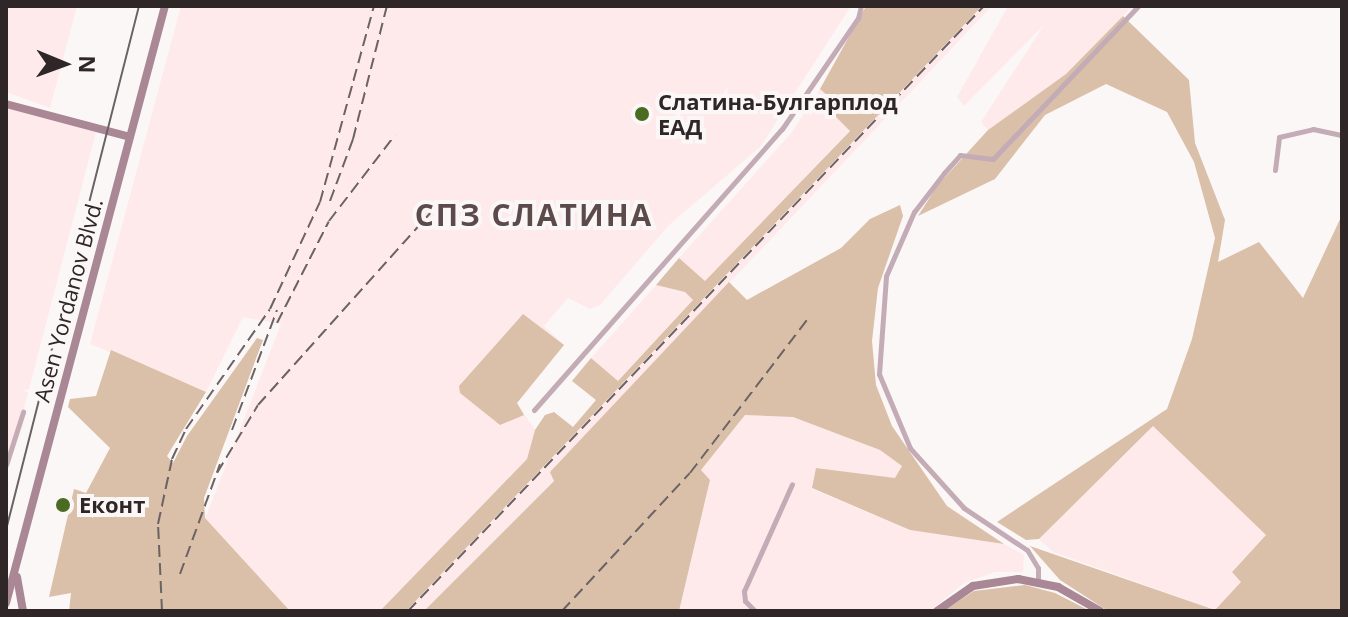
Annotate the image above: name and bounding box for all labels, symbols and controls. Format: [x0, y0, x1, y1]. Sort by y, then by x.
north arrow [24, 24, 104, 104]
text: N [73, 55, 103, 74]
place label: Слатина-Булгарплод ЕАД [658, 88, 898, 140]
marker: Слатина-Булгарплод ЕАД [633, 105, 651, 123]
street label: Asen Yordanov Blvd. [28, 195, 108, 405]
district label: СПЗ СЛАТИНА [415, 197, 653, 233]
place label: Еконт [79, 492, 145, 518]
marker: Еконт [54, 496, 72, 514]

